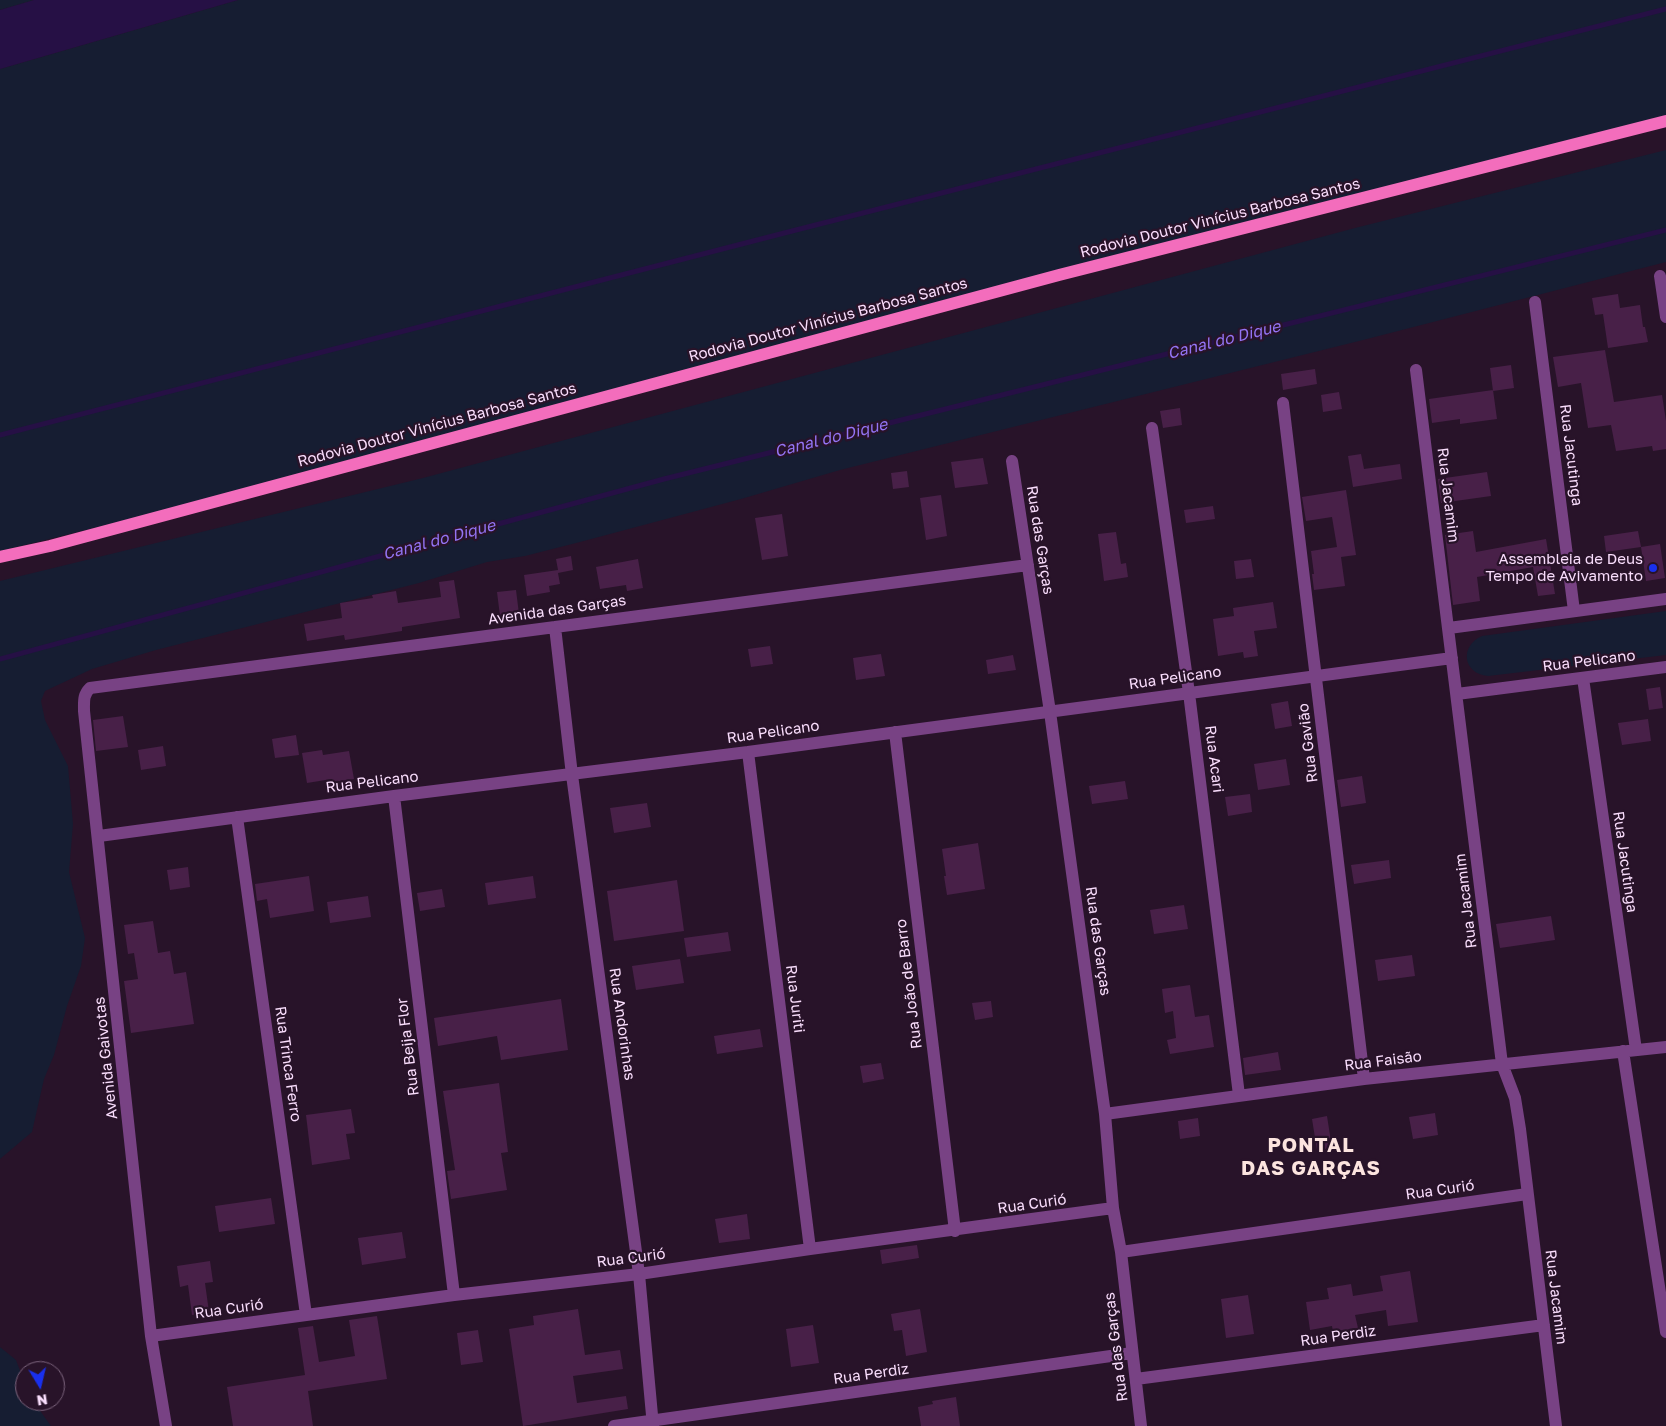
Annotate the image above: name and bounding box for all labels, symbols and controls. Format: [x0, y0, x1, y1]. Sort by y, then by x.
street label: Rodovia Doutor Vinícius Barbosa Santos [1078, 174, 1362, 262]
street label: Rodovia Doutor Vinícius Barbosa Santos [687, 274, 969, 366]
water label: Canal do Dique [1166, 317, 1282, 363]
street label: Rodovia Doutor Vinícius Barbosa Santos [296, 379, 578, 471]
street label: Rua Jacutinga [1556, 403, 1586, 507]
water label: Canal do Dique [773, 415, 889, 461]
street label: Rua Jacamim [1433, 447, 1463, 543]
street label: Rua das Garças [1023, 484, 1057, 596]
water label: Canal do Dique [381, 516, 497, 564]
place label: Assembleia de Deus Tempo de Avivamento [1485, 550, 1643, 585]
marker: Assembleia de Deus Tempo de Avivamento [1647, 562, 1659, 574]
street label: Avenida das Garças [487, 591, 627, 629]
street label: Rua Pelicano [1542, 646, 1636, 676]
street label: Rua Pelicano [1128, 663, 1222, 693]
street label: Rua Gavião [1294, 702, 1322, 784]
street label: Rua Pelicano [726, 717, 820, 747]
street label: Rua Acari [1201, 724, 1227, 794]
street label: Rua Pelicano [325, 767, 419, 797]
street label: Rua Jacutinga [1609, 810, 1641, 914]
street label: Rua Jacamim [1451, 853, 1481, 949]
street label: Rua das Garças [1081, 885, 1115, 997]
street label: Rua João de Barro [892, 918, 926, 1050]
street label: Rua Juriti [782, 964, 808, 1034]
street label: Rua Andorinhas [605, 967, 639, 1081]
street label: Avenida Gaivotas [91, 996, 121, 1120]
street label: Rua Beija Flor [393, 997, 423, 1097]
street label: Rua Trinca Ferro [271, 1005, 305, 1123]
street label: Rua Faisão [1343, 1047, 1423, 1075]
district label: PONTAL DAS GARÇAS [1240, 1134, 1382, 1181]
street label: Rua Curió [1404, 1176, 1476, 1204]
street label: Rua Curió [996, 1190, 1068, 1218]
street label: Rua Curió [595, 1245, 667, 1271]
street label: Rua Jacamim [1541, 1249, 1571, 1345]
street label: Rua das Garças [1100, 1291, 1132, 1403]
street label: Rua Curió [193, 1295, 265, 1323]
street label: Rua Perdiz [1299, 1322, 1377, 1350]
street label: Rua Perdiz [832, 1360, 910, 1388]
north arrow [15, 1361, 65, 1411]
text: N [36, 1391, 49, 1410]

